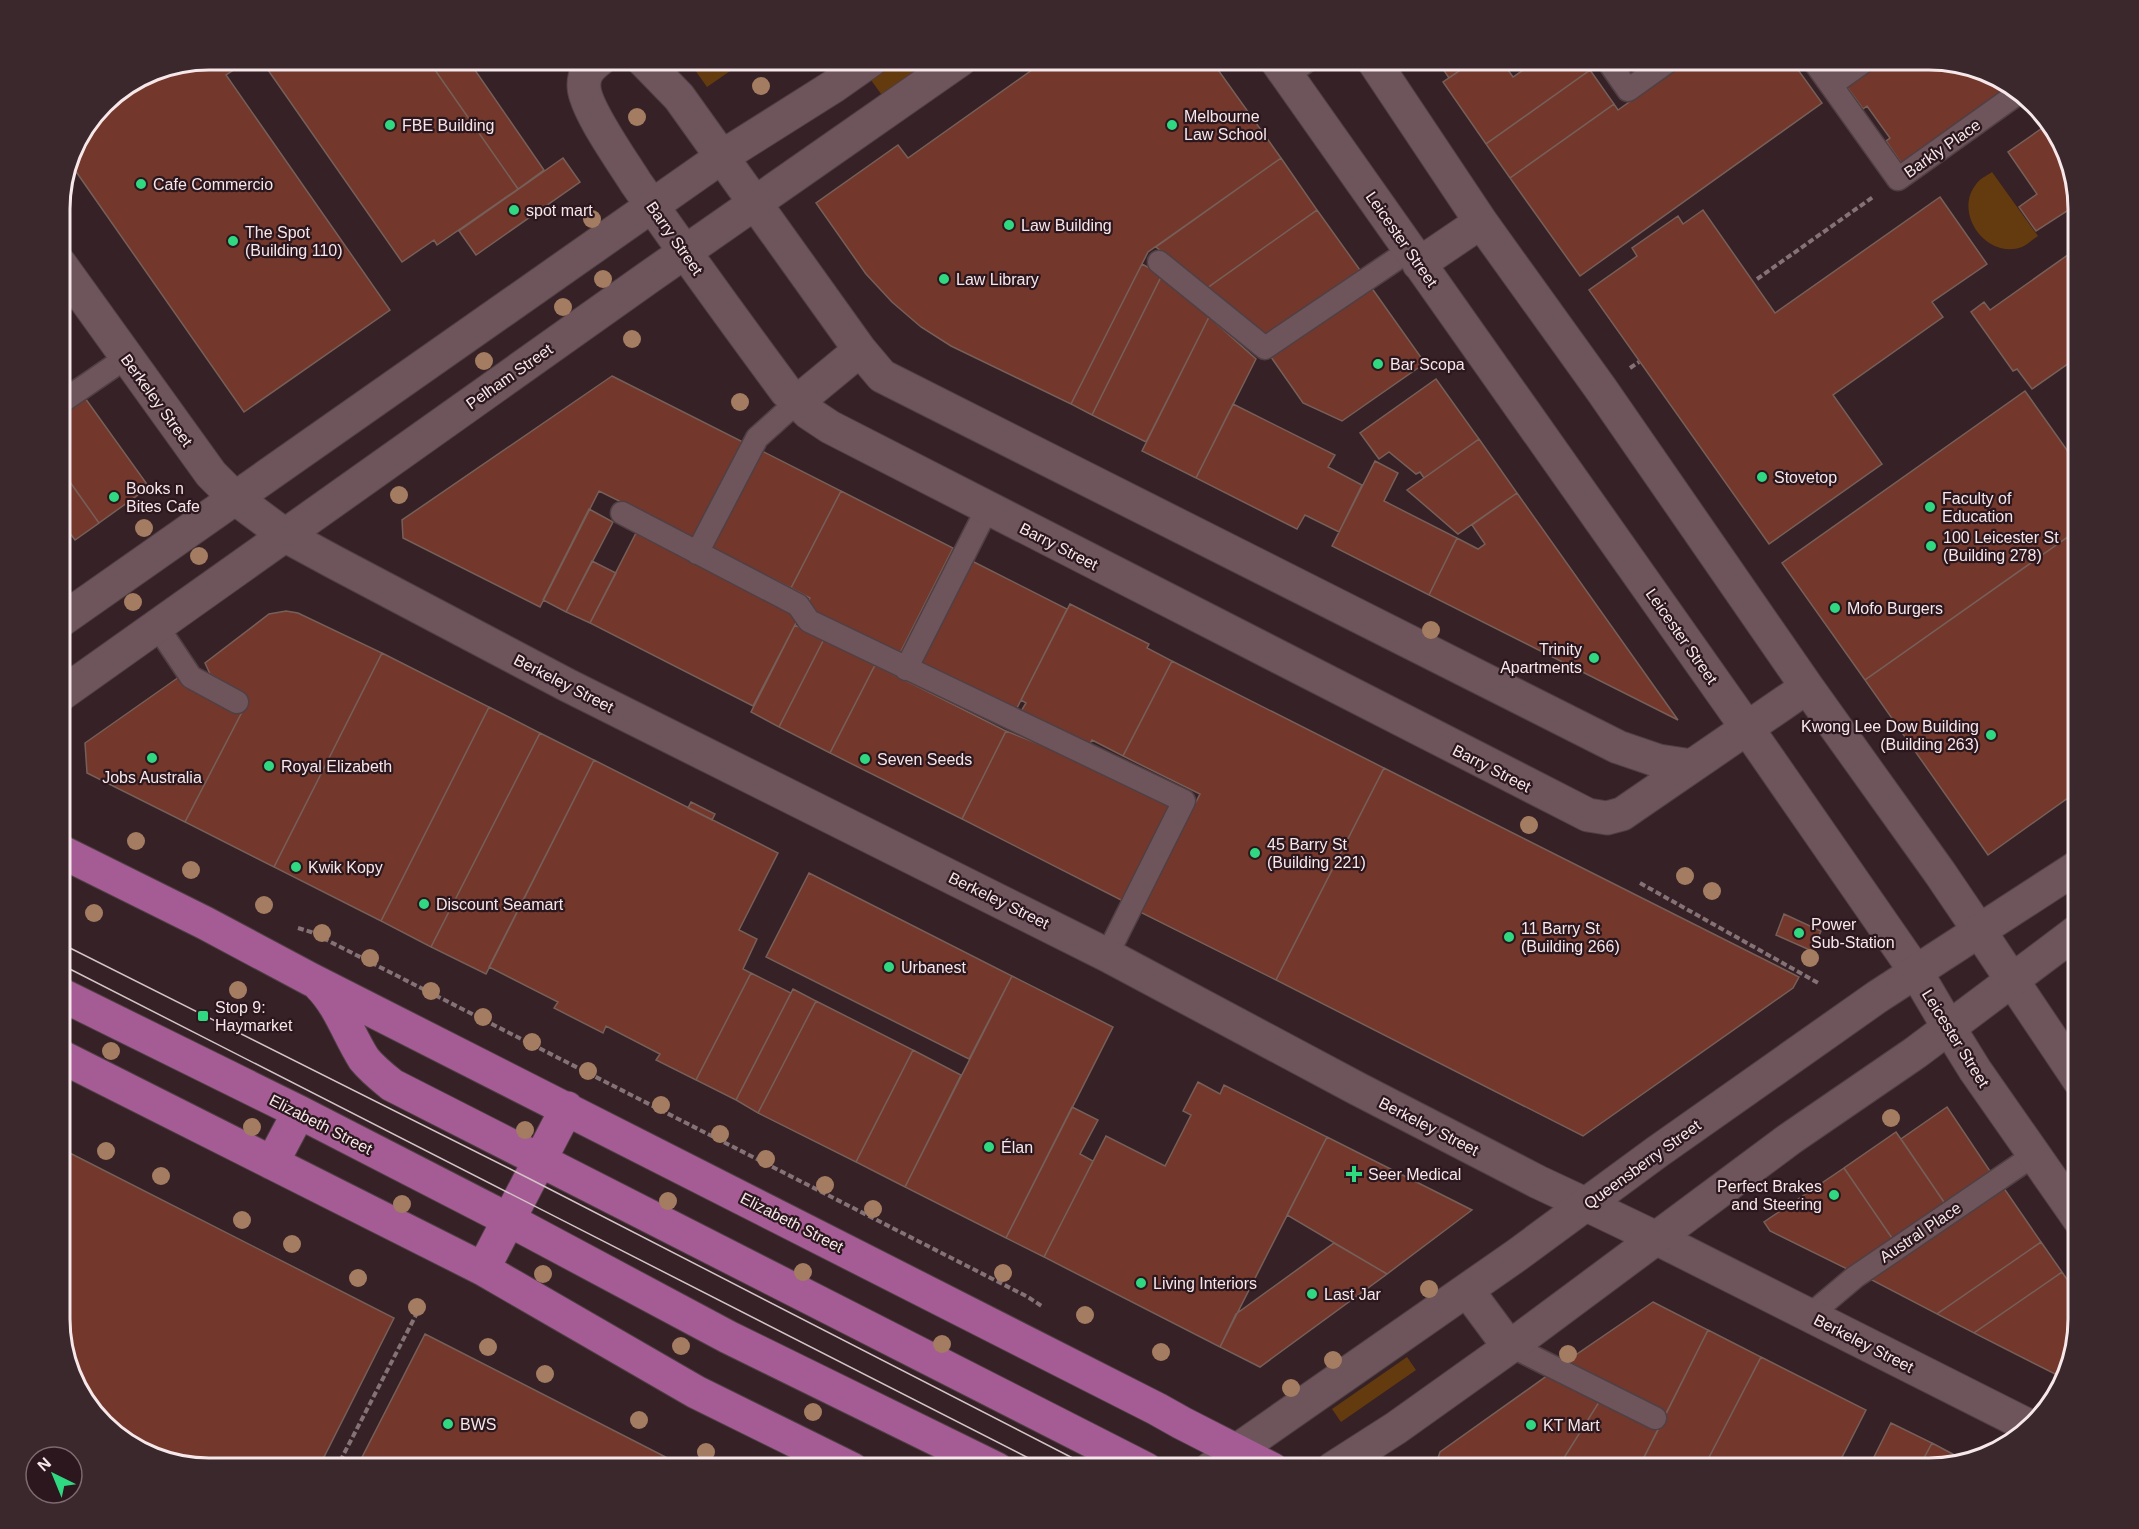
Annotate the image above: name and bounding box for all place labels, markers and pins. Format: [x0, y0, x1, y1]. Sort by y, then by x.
place label: Melbourne Law School [1184, 108, 1267, 143]
place label: FBE Building [402, 117, 495, 134]
marker: FBE Building [383, 118, 397, 132]
marker: Melbourne Law School [1165, 118, 1179, 132]
place label: Cafe Commercio [153, 176, 273, 193]
marker: Cafe Commercio [134, 177, 148, 191]
place label: spot mart [526, 202, 593, 219]
marker: spot mart [507, 203, 521, 217]
place label: Law Building [1021, 217, 1112, 234]
marker: Law Building [1002, 218, 1016, 232]
place label: The Spot (Building 110) [245, 224, 343, 259]
marker: The Spot (Building 110) [226, 234, 240, 248]
place label: Law Library [956, 271, 1039, 288]
marker: Law Library [937, 272, 951, 286]
place label: Bar Scopa [1390, 356, 1465, 373]
marker: Bar Scopa [1371, 357, 1385, 371]
place label: Stovetop [1774, 469, 1837, 486]
marker: Stovetop [1755, 470, 1769, 484]
place label: Books n Bites Cafe [126, 480, 200, 515]
marker: Books n Bites Cafe [107, 490, 121, 504]
place label: Faculty of Education [1942, 490, 2013, 525]
marker: Faculty of Education [1923, 500, 1937, 514]
place label: 100 Leicester St (Building 278) [1943, 529, 2059, 564]
marker: 100 Leicester St (Building 278) [1924, 539, 1938, 553]
place label: Mofo Burgers [1847, 600, 1943, 617]
marker: Mofo Burgers [1828, 601, 1842, 615]
place label: Trinity Apartments [1500, 641, 1582, 676]
marker: Trinity Apartments [1587, 651, 1601, 665]
place label: Kwong Lee Dow Building (Building 263) [1801, 718, 1979, 753]
marker: Kwong Lee Dow Building (Building 263) [1984, 728, 1998, 742]
marker: Jobs Australia [145, 751, 159, 765]
place label: Seven Seeds [877, 751, 972, 768]
marker: Seven Seeds [858, 752, 872, 766]
place label: Royal Elizabeth [281, 758, 392, 775]
marker: Royal Elizabeth [262, 759, 276, 773]
place label: Jobs Australia [102, 769, 202, 786]
place label: 45 Barry St (Building 221) [1267, 836, 1366, 871]
marker: 45 Barry St (Building 221) [1248, 846, 1262, 860]
place label: Kwik Kopy [308, 859, 383, 876]
marker: Kwik Kopy [289, 860, 303, 874]
place label: Discount Seamart [436, 896, 564, 913]
marker: Discount Seamart [417, 897, 431, 911]
place label: Power Sub-Station [1811, 916, 1895, 951]
place label: 11 Barry St (Building 266) [1521, 920, 1620, 955]
marker: Power Sub-Station [1792, 926, 1806, 940]
marker: 11 Barry St (Building 266) [1502, 930, 1516, 944]
place label: Urbanest [901, 959, 966, 976]
marker: Urbanest [882, 960, 896, 974]
place label: Stop 9: Haymarket [215, 999, 293, 1034]
marker: Stop 9: Haymarket [196, 1009, 210, 1023]
place label: Élan [1001, 1138, 1033, 1156]
marker: Élan [982, 1140, 996, 1154]
marker: Seer Medical [1345, 1165, 1363, 1183]
place label: Seer Medical [1368, 1166, 1461, 1183]
place label: Perfect Brakes and Steering [1717, 1178, 1822, 1213]
marker: Perfect Brakes and Steering [1827, 1188, 1841, 1202]
place label: Living Interiors [1153, 1275, 1257, 1292]
marker: Living Interiors [1134, 1276, 1148, 1290]
place label: Last Jar [1324, 1286, 1382, 1303]
marker: Last Jar [1305, 1287, 1319, 1301]
place label: BWS [460, 1416, 496, 1433]
marker: BWS [441, 1417, 455, 1431]
place label: KT Mart [1543, 1417, 1600, 1434]
marker: KT Mart [1524, 1418, 1538, 1432]

